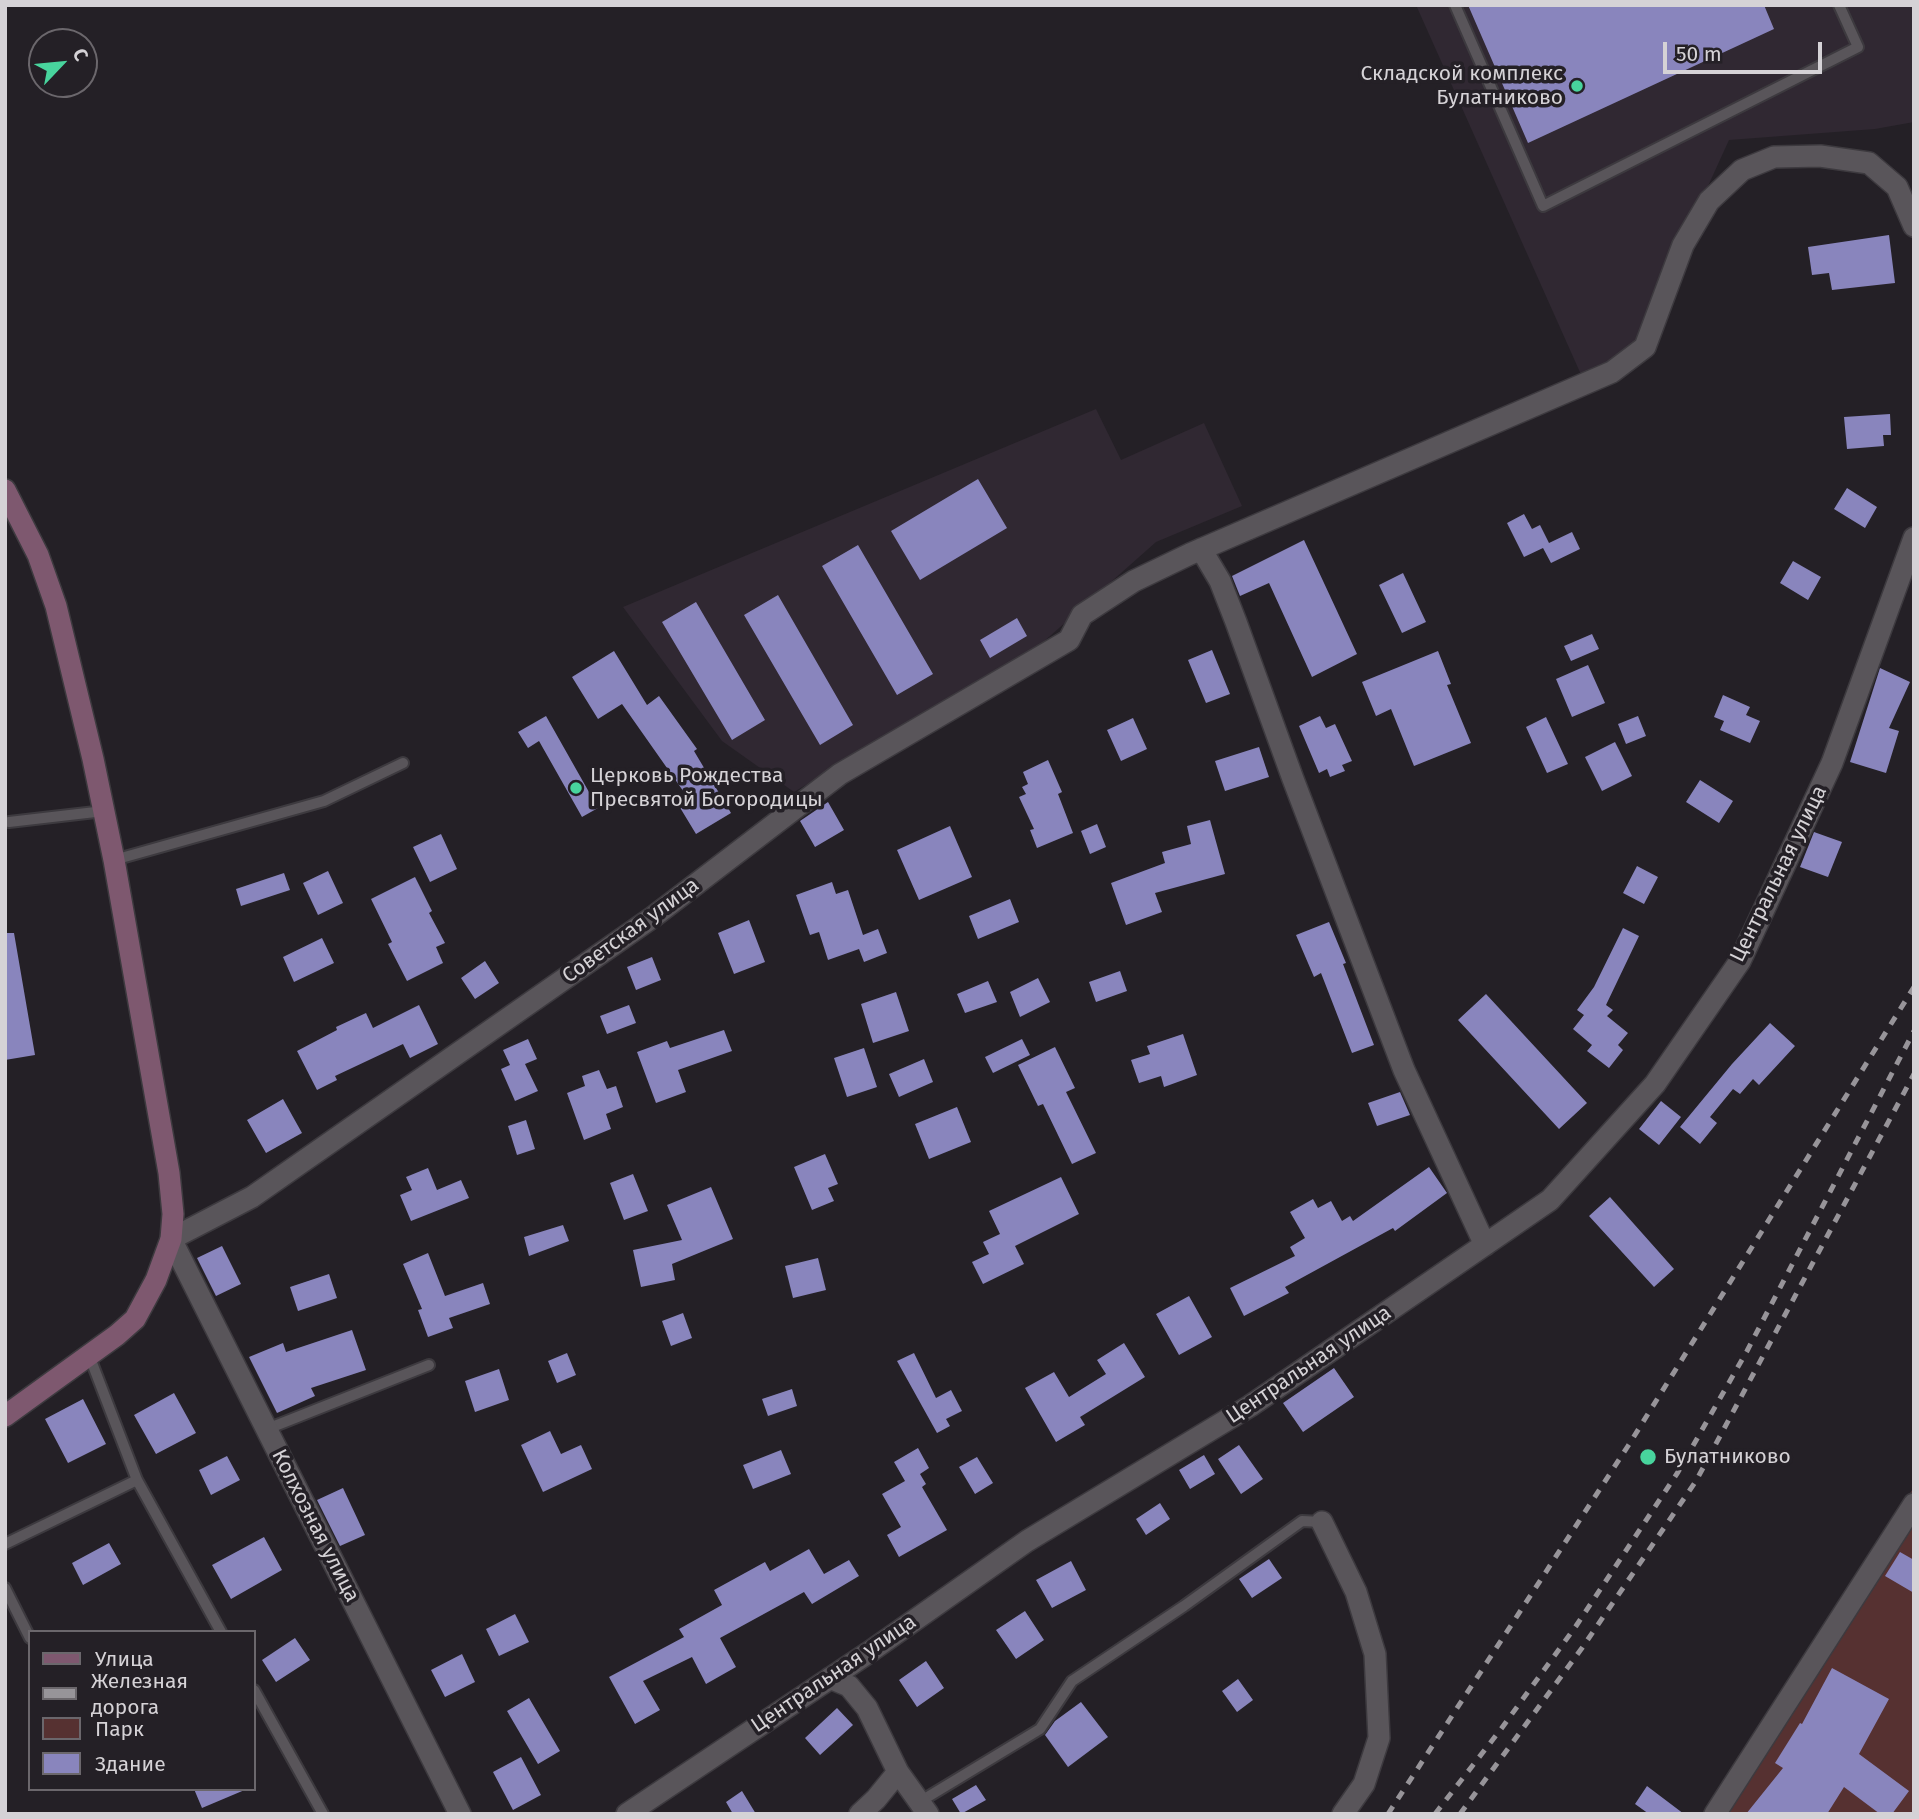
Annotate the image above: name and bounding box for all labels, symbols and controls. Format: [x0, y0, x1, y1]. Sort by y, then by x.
north arrow [28, 28, 98, 98]
scale bar [1667, 28, 1826, 72]
text: 50 m [1676, 41, 1722, 67]
text: С [68, 44, 93, 64]
place label: Складской комплекс Булатниково [1361, 61, 1563, 111]
marker: Складской комплекс Булатниково [1569, 78, 1585, 94]
place label: Церковь Рождества Пресвятой Богородицы [590, 763, 823, 813]
marker: Церковь Рождества Пресвятой Богородицы [568, 780, 584, 796]
street label: Центральная улица [1725, 782, 1833, 966]
street label: Советская улица [558, 873, 704, 989]
street label: Центральная улица [1222, 1300, 1396, 1430]
place label: Булатниково [1664, 1444, 1791, 1470]
street label: Колхозная улица [266, 1445, 364, 1607]
marker: Булатниково [1638, 1447, 1658, 1467]
street label: Центральная улица [747, 1609, 921, 1739]
legend [28, 1630, 256, 1791]
text: Улица [95, 1646, 154, 1672]
text: Железная дорога [91, 1668, 188, 1720]
text: Парк [95, 1716, 144, 1742]
text: Здание [95, 1751, 166, 1777]

